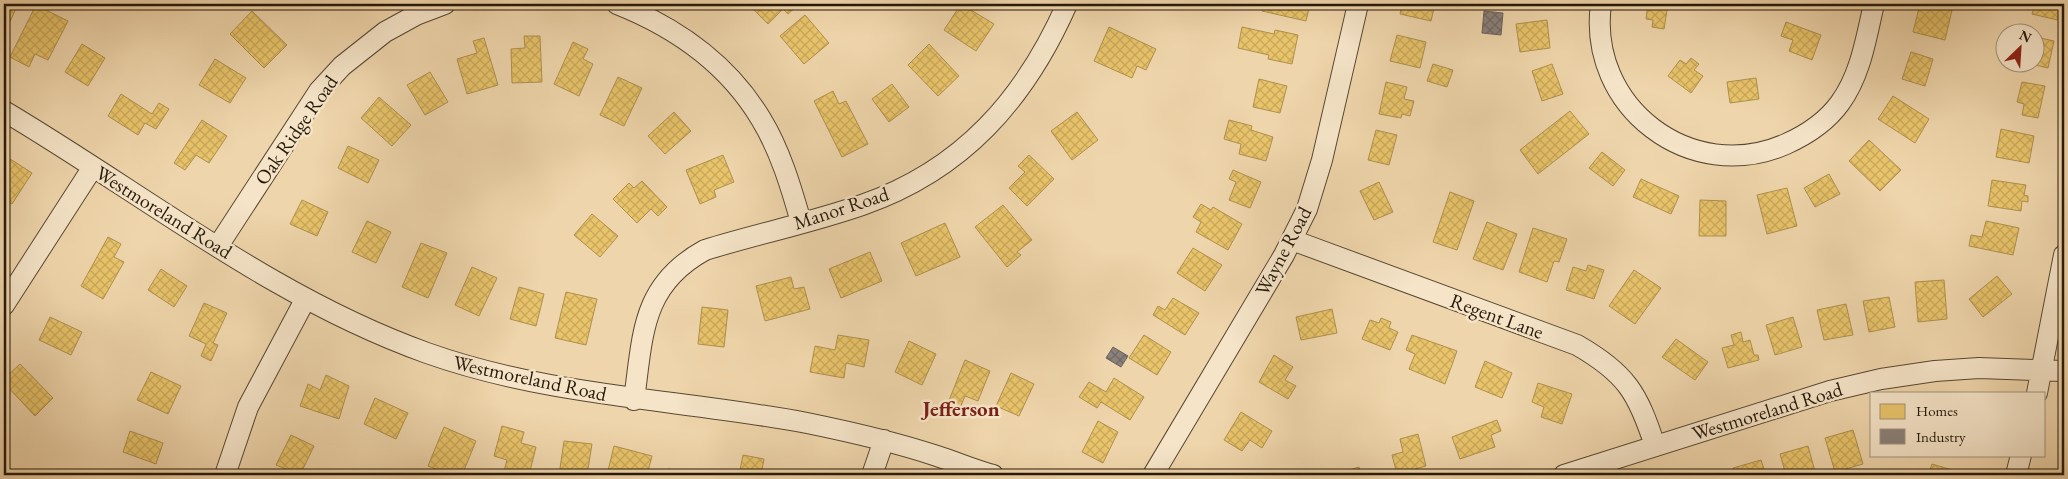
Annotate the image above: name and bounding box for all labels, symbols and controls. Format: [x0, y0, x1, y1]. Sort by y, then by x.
north arrow [1996, 22, 2046, 72]
text: N [2017, 26, 2035, 47]
street label: Oak Ridge Road [249, 69, 344, 190]
street label: Westmoreland Road [91, 160, 238, 265]
street label: Manor Road [790, 180, 893, 236]
street label: Wayne Road [1249, 201, 1318, 300]
street label: Regent Lane [1447, 287, 1547, 345]
street label: Westmoreland Road [451, 349, 610, 407]
street label: Westmoreland Road [1689, 375, 1846, 446]
legend [1870, 392, 2046, 456]
district label: Jefferson [920, 395, 1000, 422]
text: Homes [1916, 401, 1958, 420]
text: Industry [1916, 427, 1966, 446]

